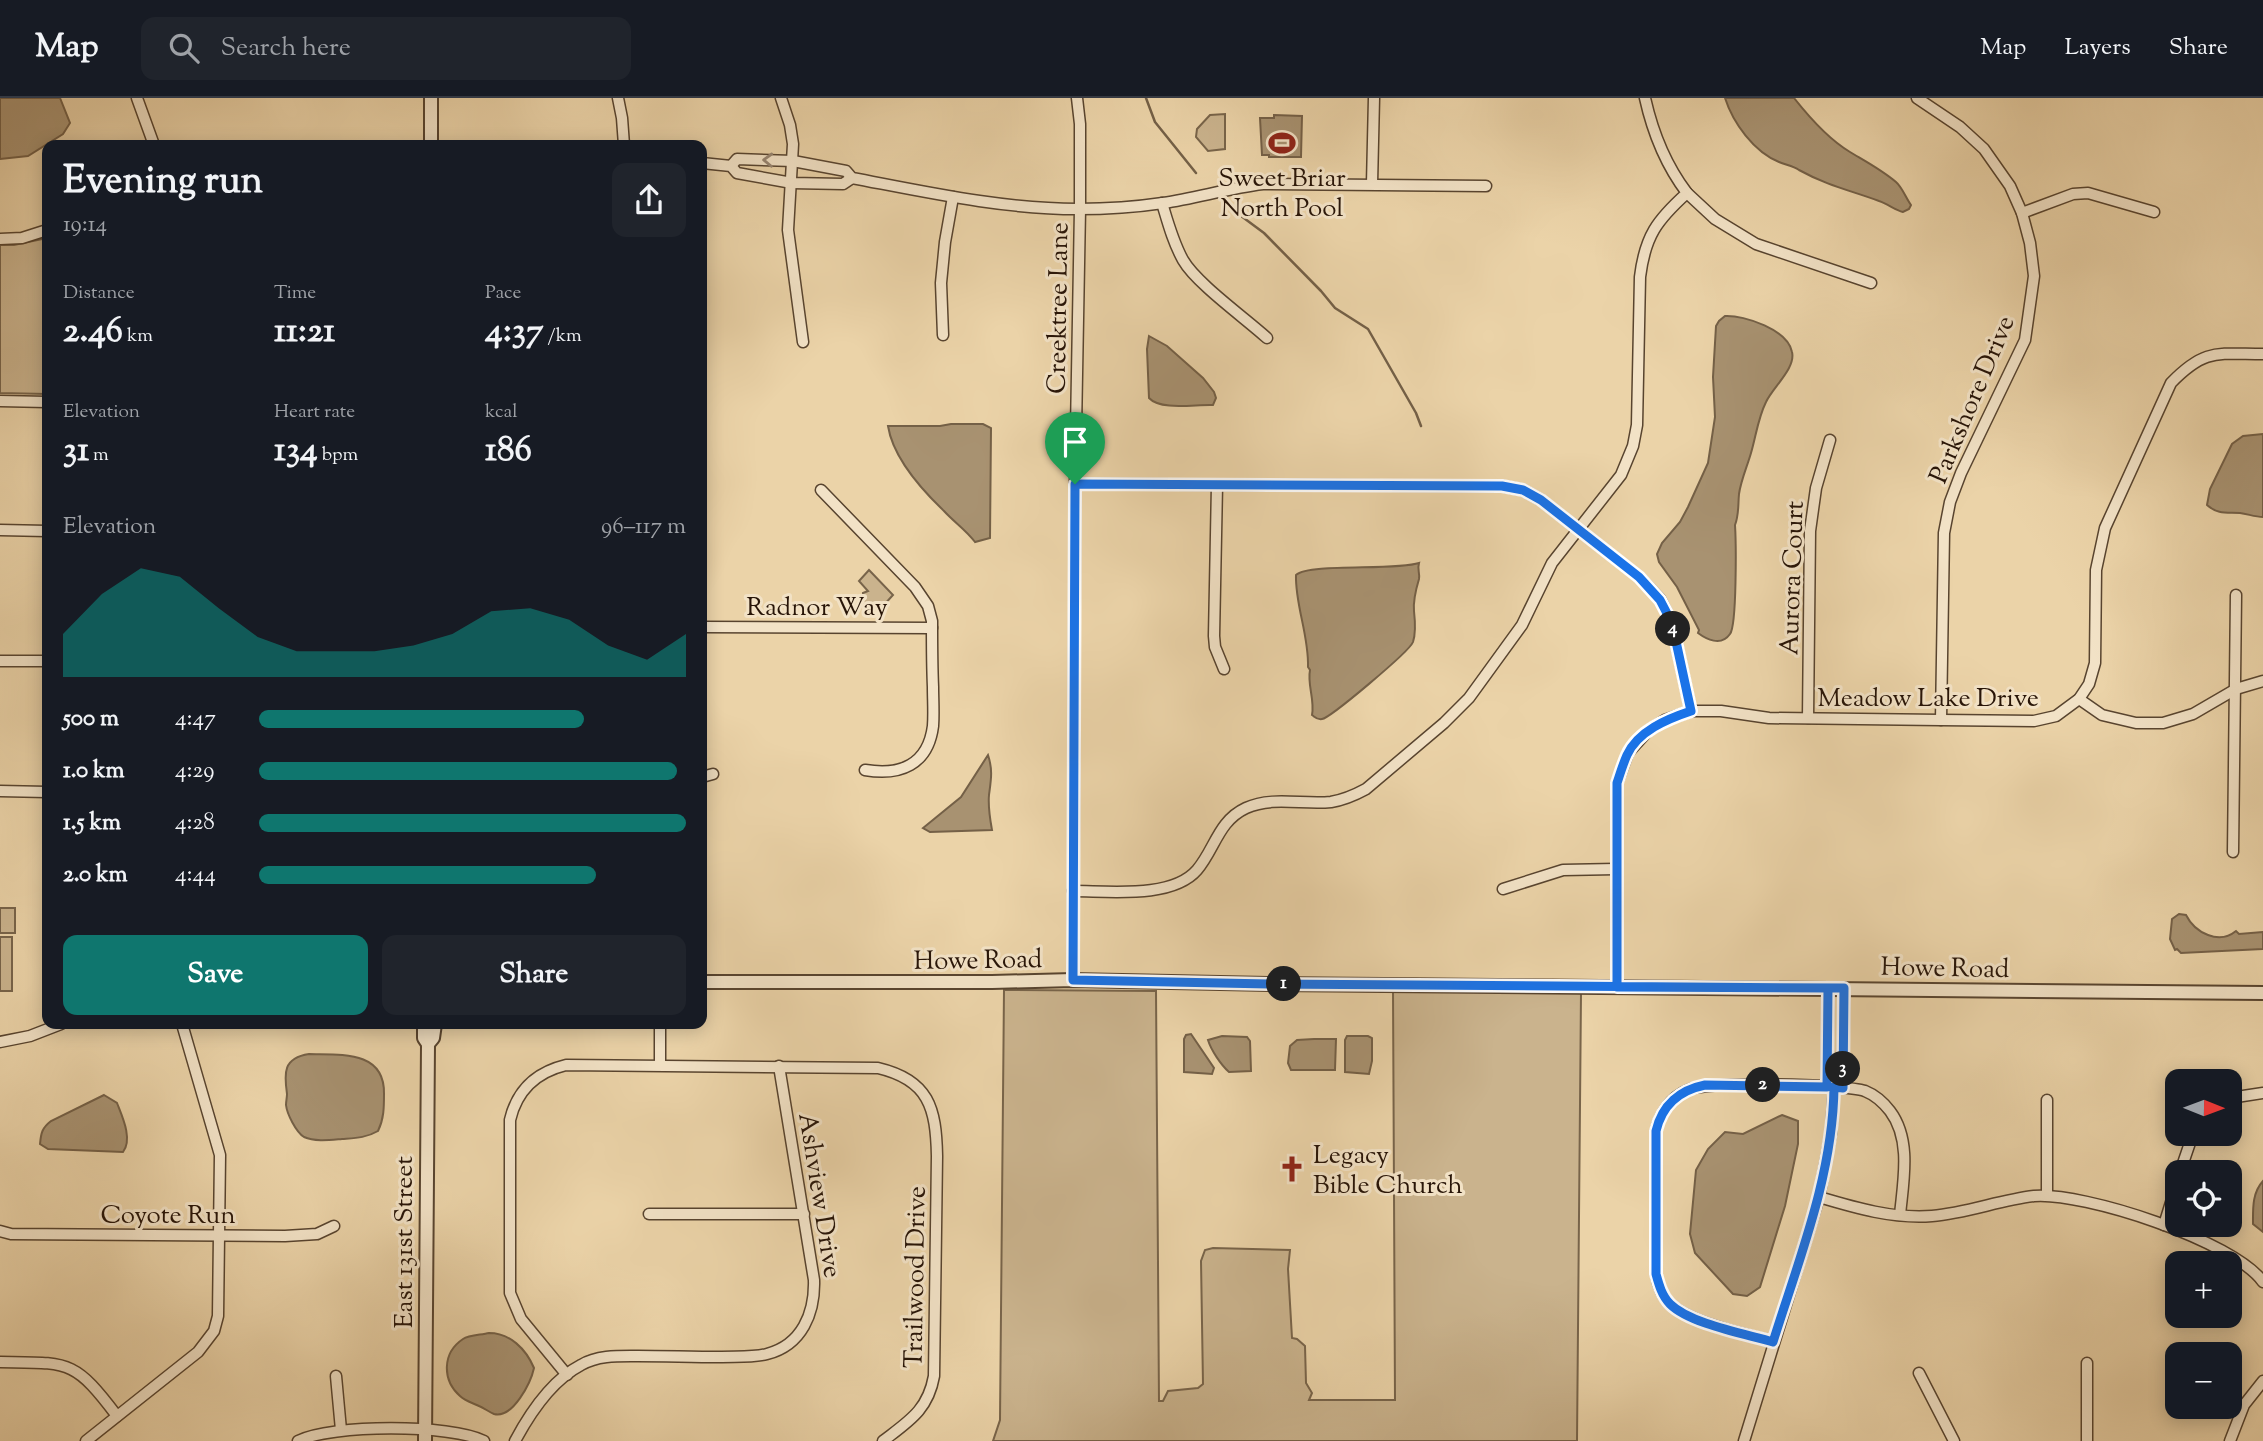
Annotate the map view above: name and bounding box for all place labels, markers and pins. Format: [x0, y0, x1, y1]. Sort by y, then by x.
sports icon: Sweet Briar North Pool [1267, 128, 1297, 158]
place label: Sweet Briar North Pool [1218, 161, 1346, 228]
pin [1045, 412, 1105, 484]
pin: 4 [1656, 612, 1690, 646]
pin: 1 [1266, 966, 1302, 1001]
pin: 3 [1826, 1052, 1860, 1086]
pin: 2 [1746, 1068, 1780, 1102]
place label: Legacy Bible Church [1313, 1138, 1463, 1205]
church icon: Legacy Bible Church [1277, 1154, 1307, 1184]

